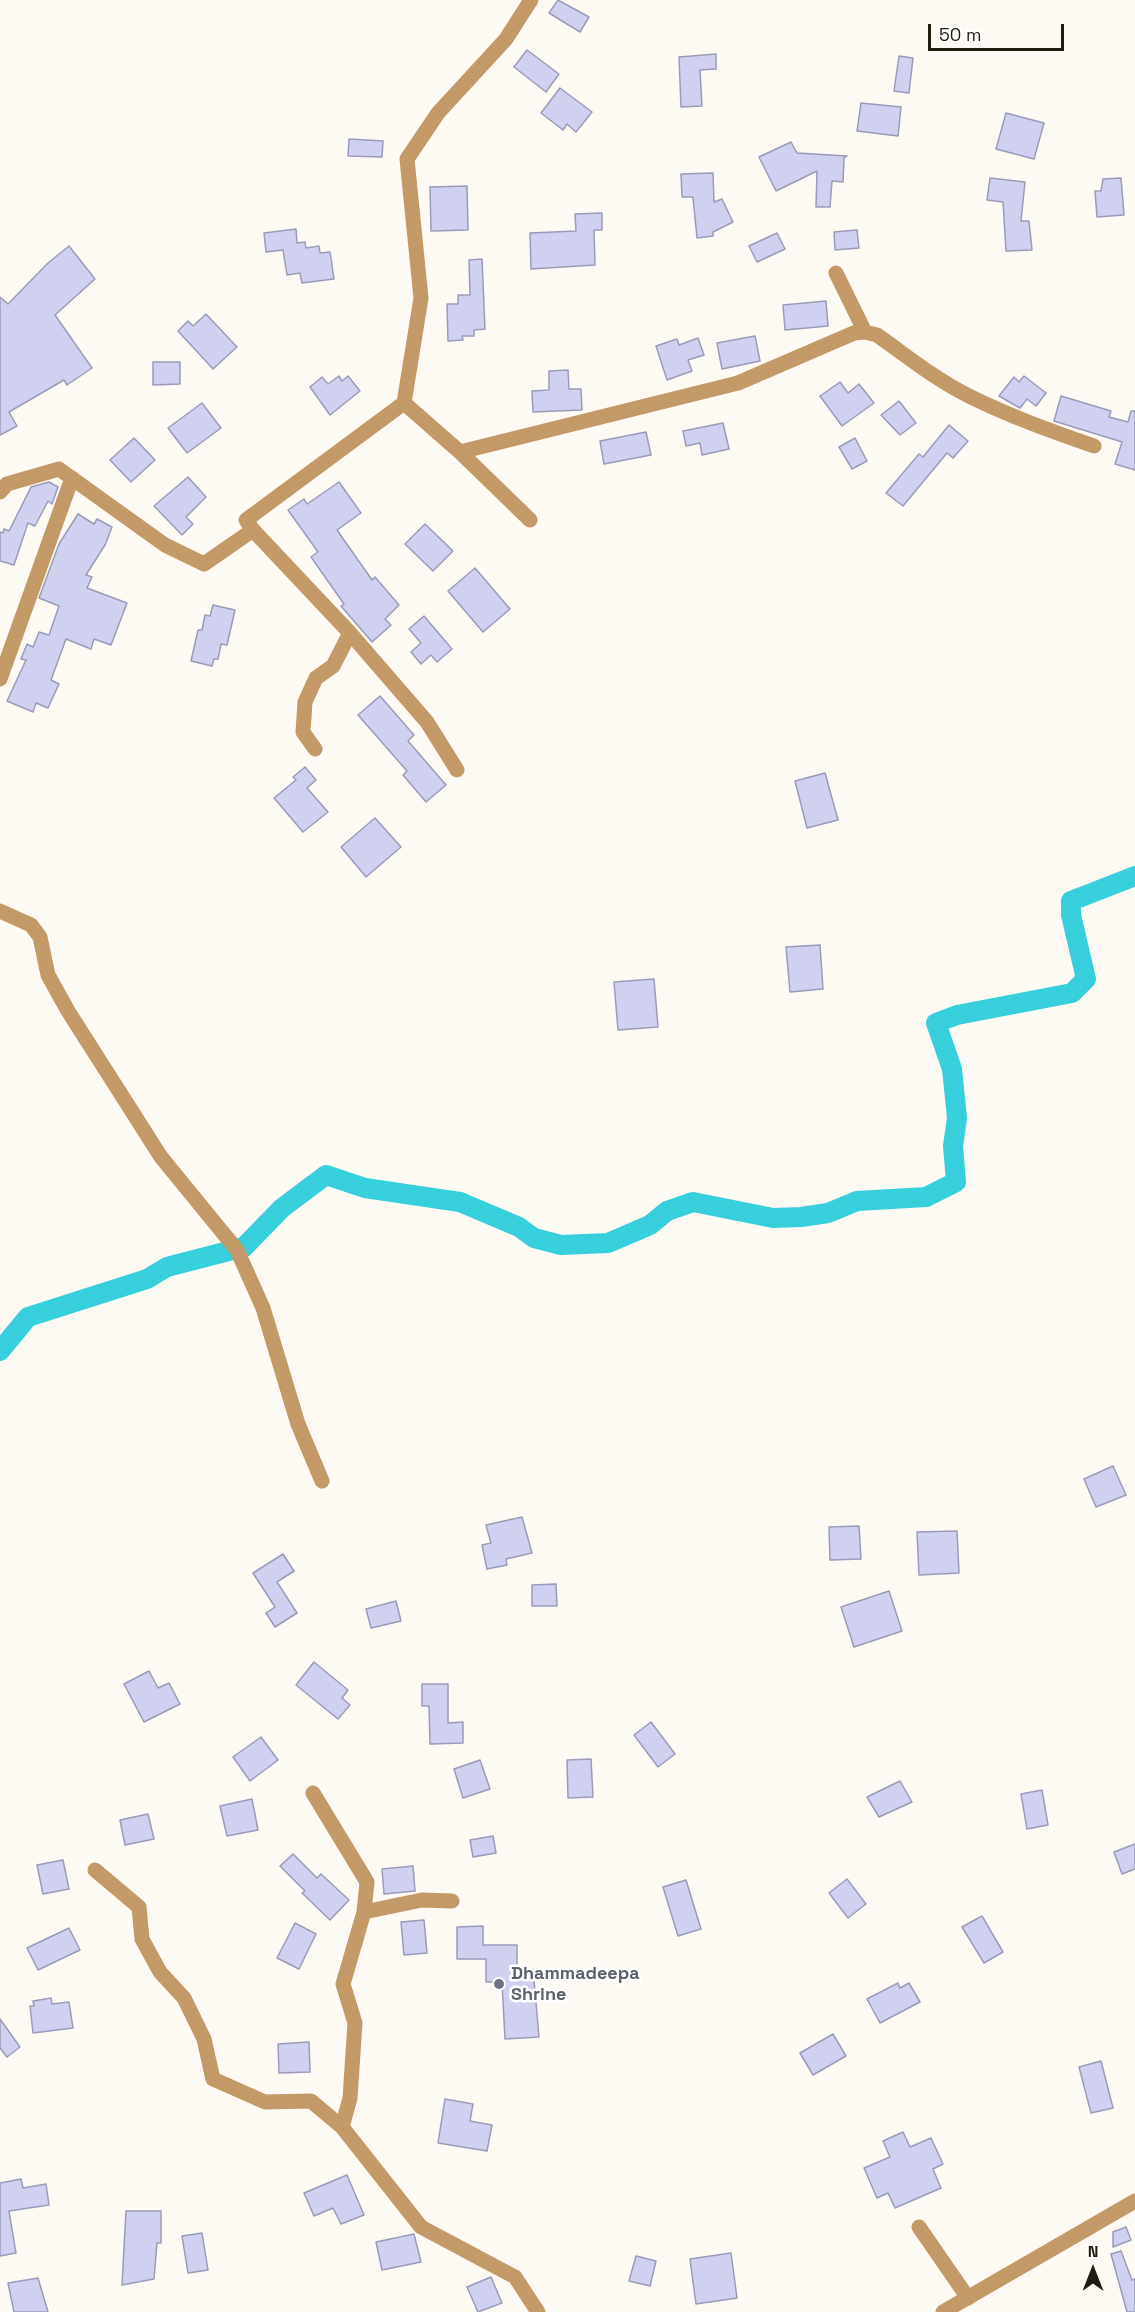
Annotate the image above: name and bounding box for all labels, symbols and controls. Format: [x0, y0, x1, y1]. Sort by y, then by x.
scale bar [931, 12, 1068, 50]
text: 50 m [939, 23, 981, 46]
place label: Dhammadeepa Shrine [511, 1963, 640, 2006]
marker: Dhammadeepa Shrine [492, 1977, 506, 1991]
north arrow [1063, 2240, 1123, 2300]
text: N [1088, 2241, 1098, 2262]

